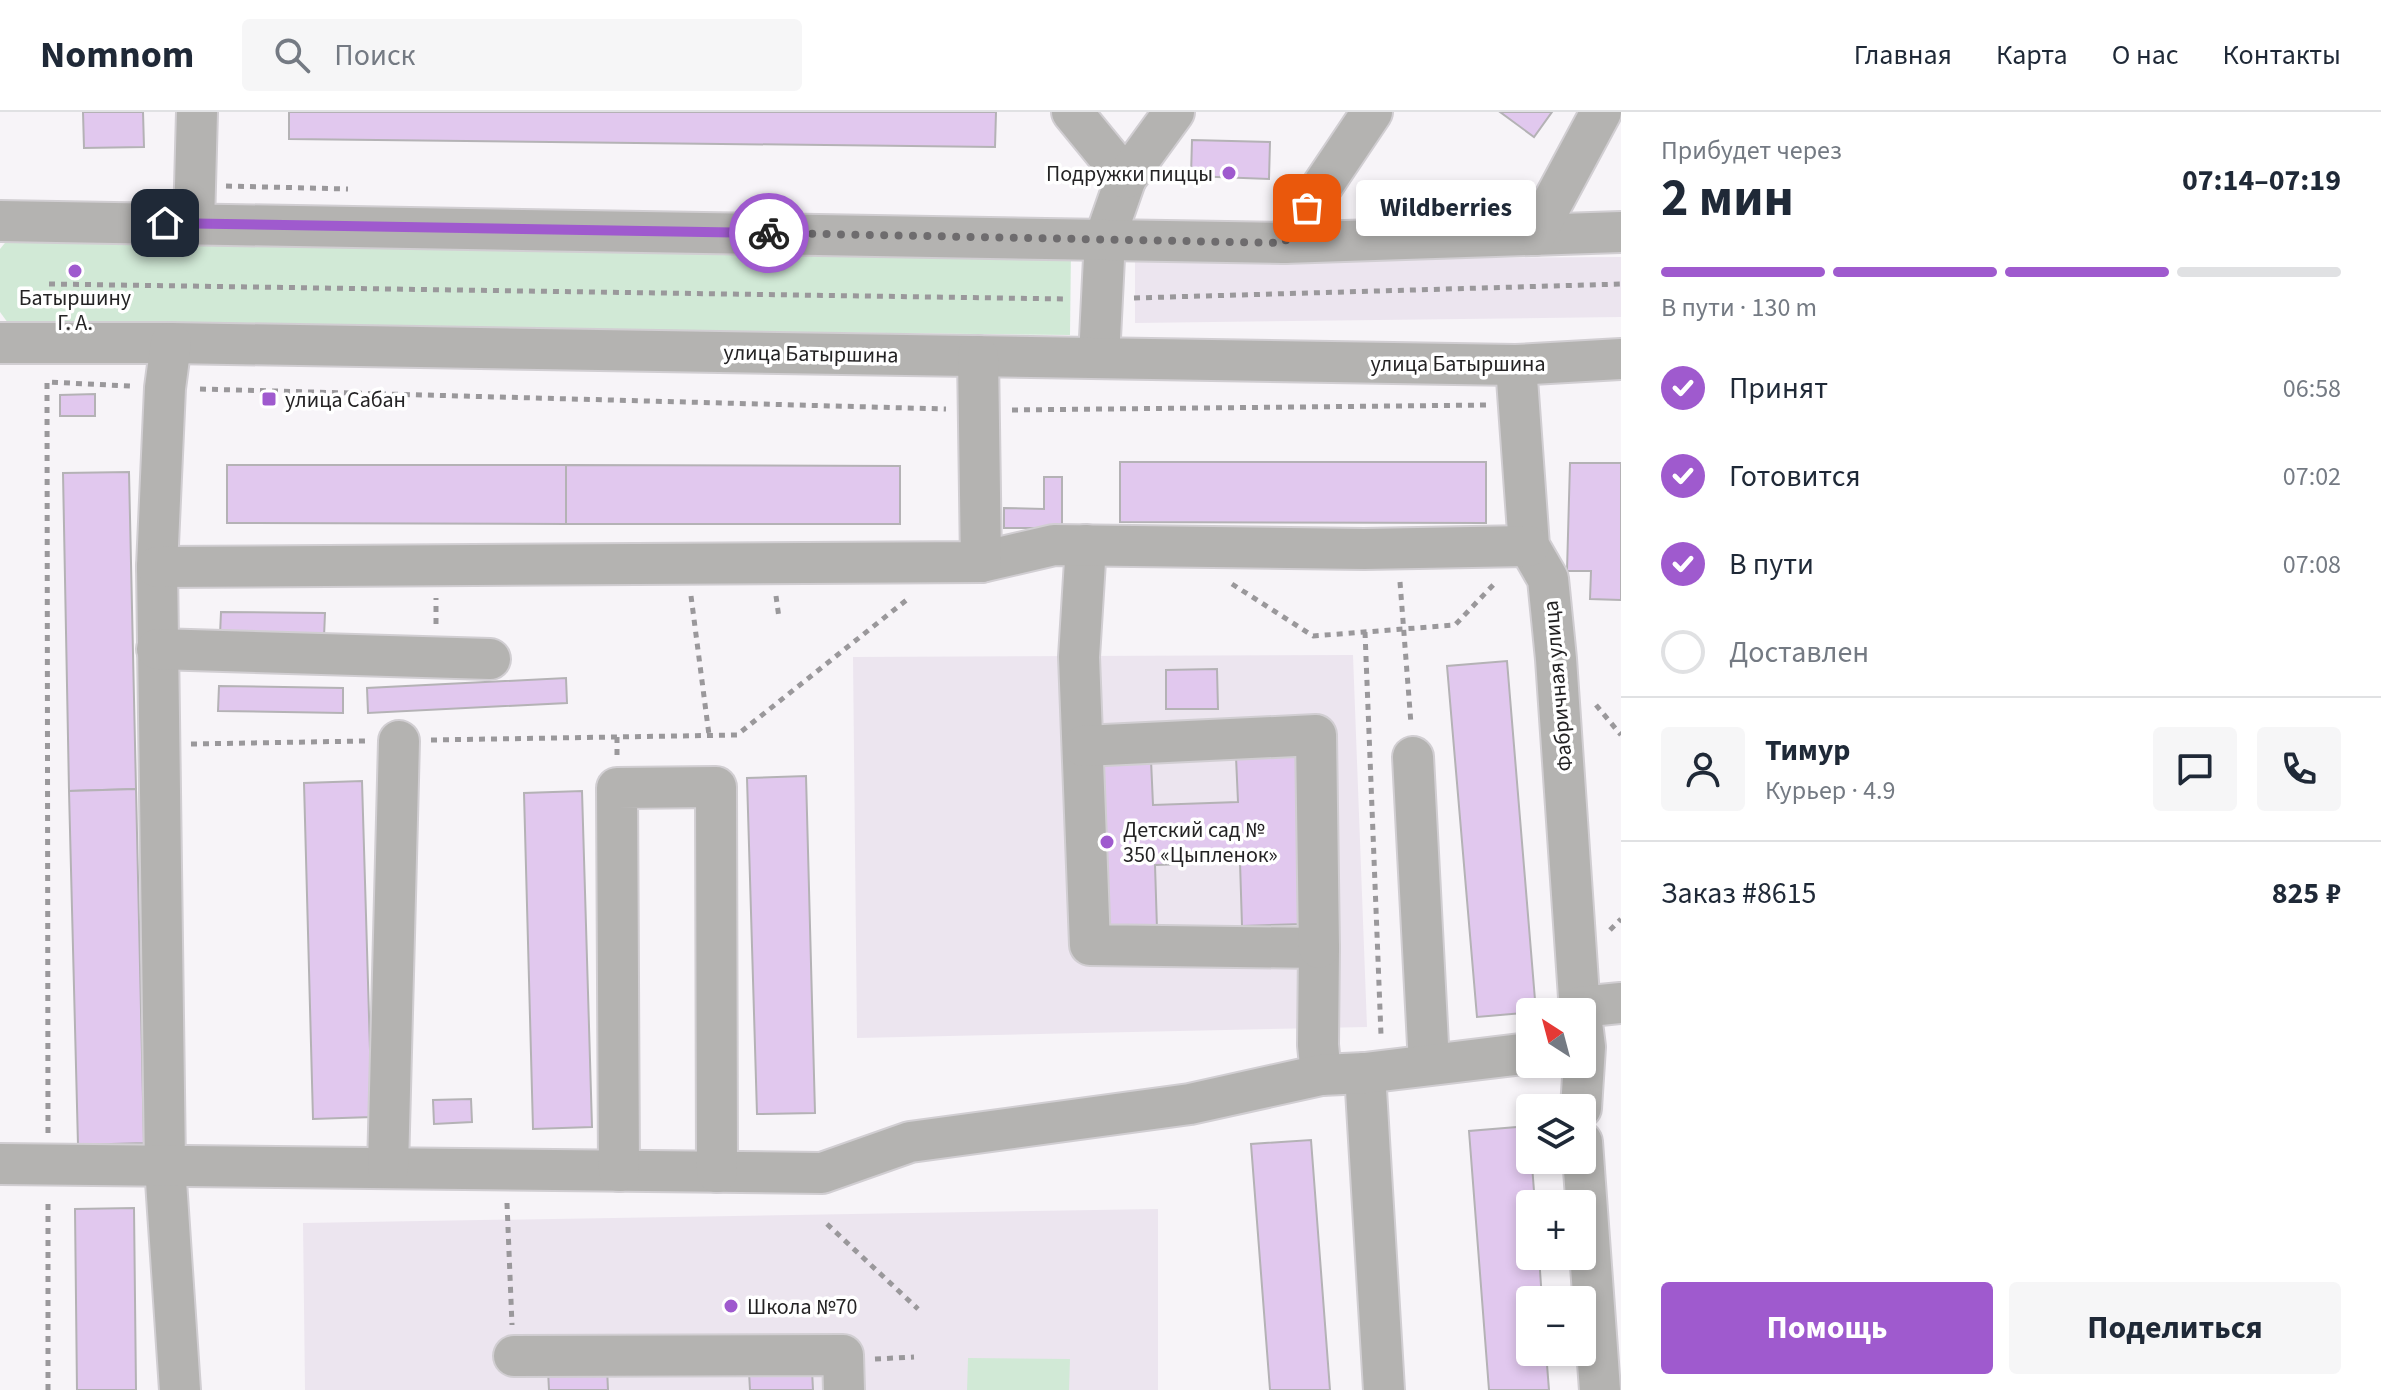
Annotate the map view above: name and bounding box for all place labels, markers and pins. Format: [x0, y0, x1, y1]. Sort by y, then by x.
place label: Подружки пиццы [1046, 158, 1213, 190]
marker: Подружки пиццы [1220, 164, 1238, 182]
pin [1273, 174, 1341, 242]
callout: Wildberries [1355, 180, 1535, 236]
pin [131, 189, 199, 257]
marker: Батыршину Г. А. [66, 262, 84, 280]
place label: Батыршину Г. А. [19, 282, 132, 339]
place label: улица Сабан [285, 384, 406, 416]
marker: улица Сабан [260, 390, 278, 408]
place label: Детский сад № 350 «Цыпленок» [1123, 814, 1278, 871]
marker: Детский сад № 350 «Цыпленок» [1098, 833, 1116, 851]
place label: Школа №70 [747, 1291, 857, 1323]
marker: Школа №70 [722, 1297, 740, 1315]

